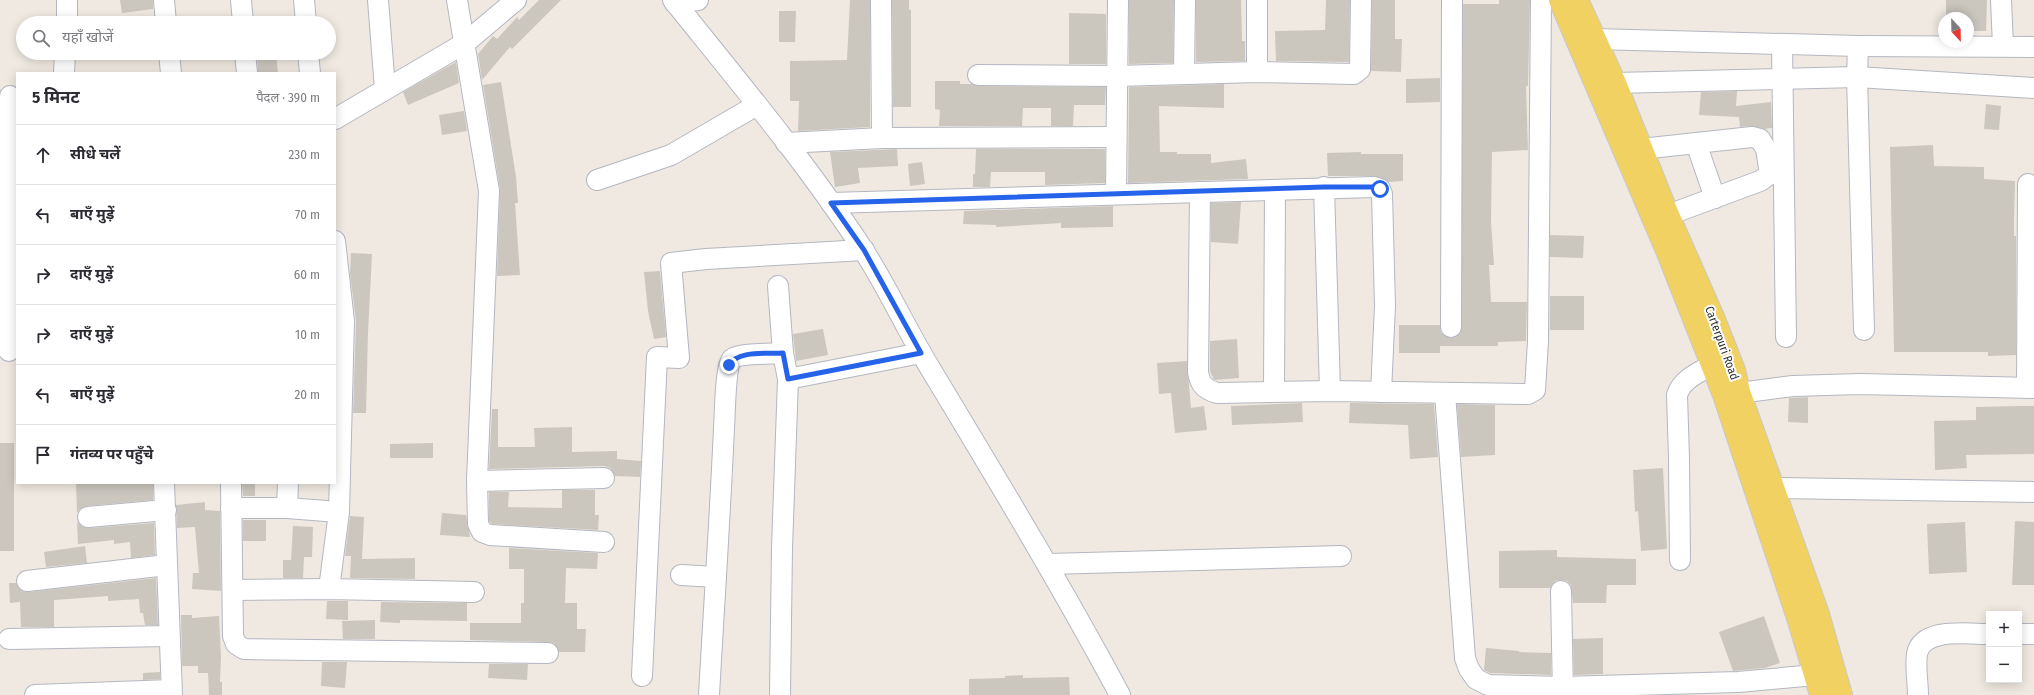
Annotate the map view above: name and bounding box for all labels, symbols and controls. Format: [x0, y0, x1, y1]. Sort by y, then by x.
north arrow [1938, 12, 1974, 48]
search box [16, 16, 336, 60]
icon: search [30, 27, 52, 49]
text: यहाँ खोजें [62, 28, 113, 46]
text: 5 मिनट [32, 87, 80, 108]
text: पैदल · 390 m [256, 90, 320, 105]
icon: ahead [32, 144, 54, 166]
text: सीधे चलें [70, 145, 120, 163]
text: 230 m [289, 147, 320, 162]
route start [1371, 180, 1389, 198]
icon: left [32, 204, 54, 226]
text: बाएँ मुड़ें [70, 205, 114, 223]
text: 70 m [295, 207, 320, 222]
icon: right [32, 264, 54, 286]
text: दाएँ मुड़ें [70, 265, 113, 283]
text: 60 m [294, 267, 320, 282]
street label: Carterpuri Road [1702, 304, 1742, 382]
icon: right [32, 324, 54, 346]
text: दाएँ मुड़ें [70, 325, 113, 343]
text: 10 m [295, 327, 320, 342]
route end [720, 356, 738, 374]
icon: left [32, 384, 54, 406]
text: बाएँ मुड़ें [70, 385, 114, 403]
text: 20 m [294, 387, 320, 402]
icon: arrive [32, 444, 54, 466]
text: गंतव्य पर पहुँचे [70, 445, 153, 463]
map controls [1986, 611, 2022, 683]
button: + [1986, 611, 2022, 647]
button: − [1986, 647, 2022, 683]

